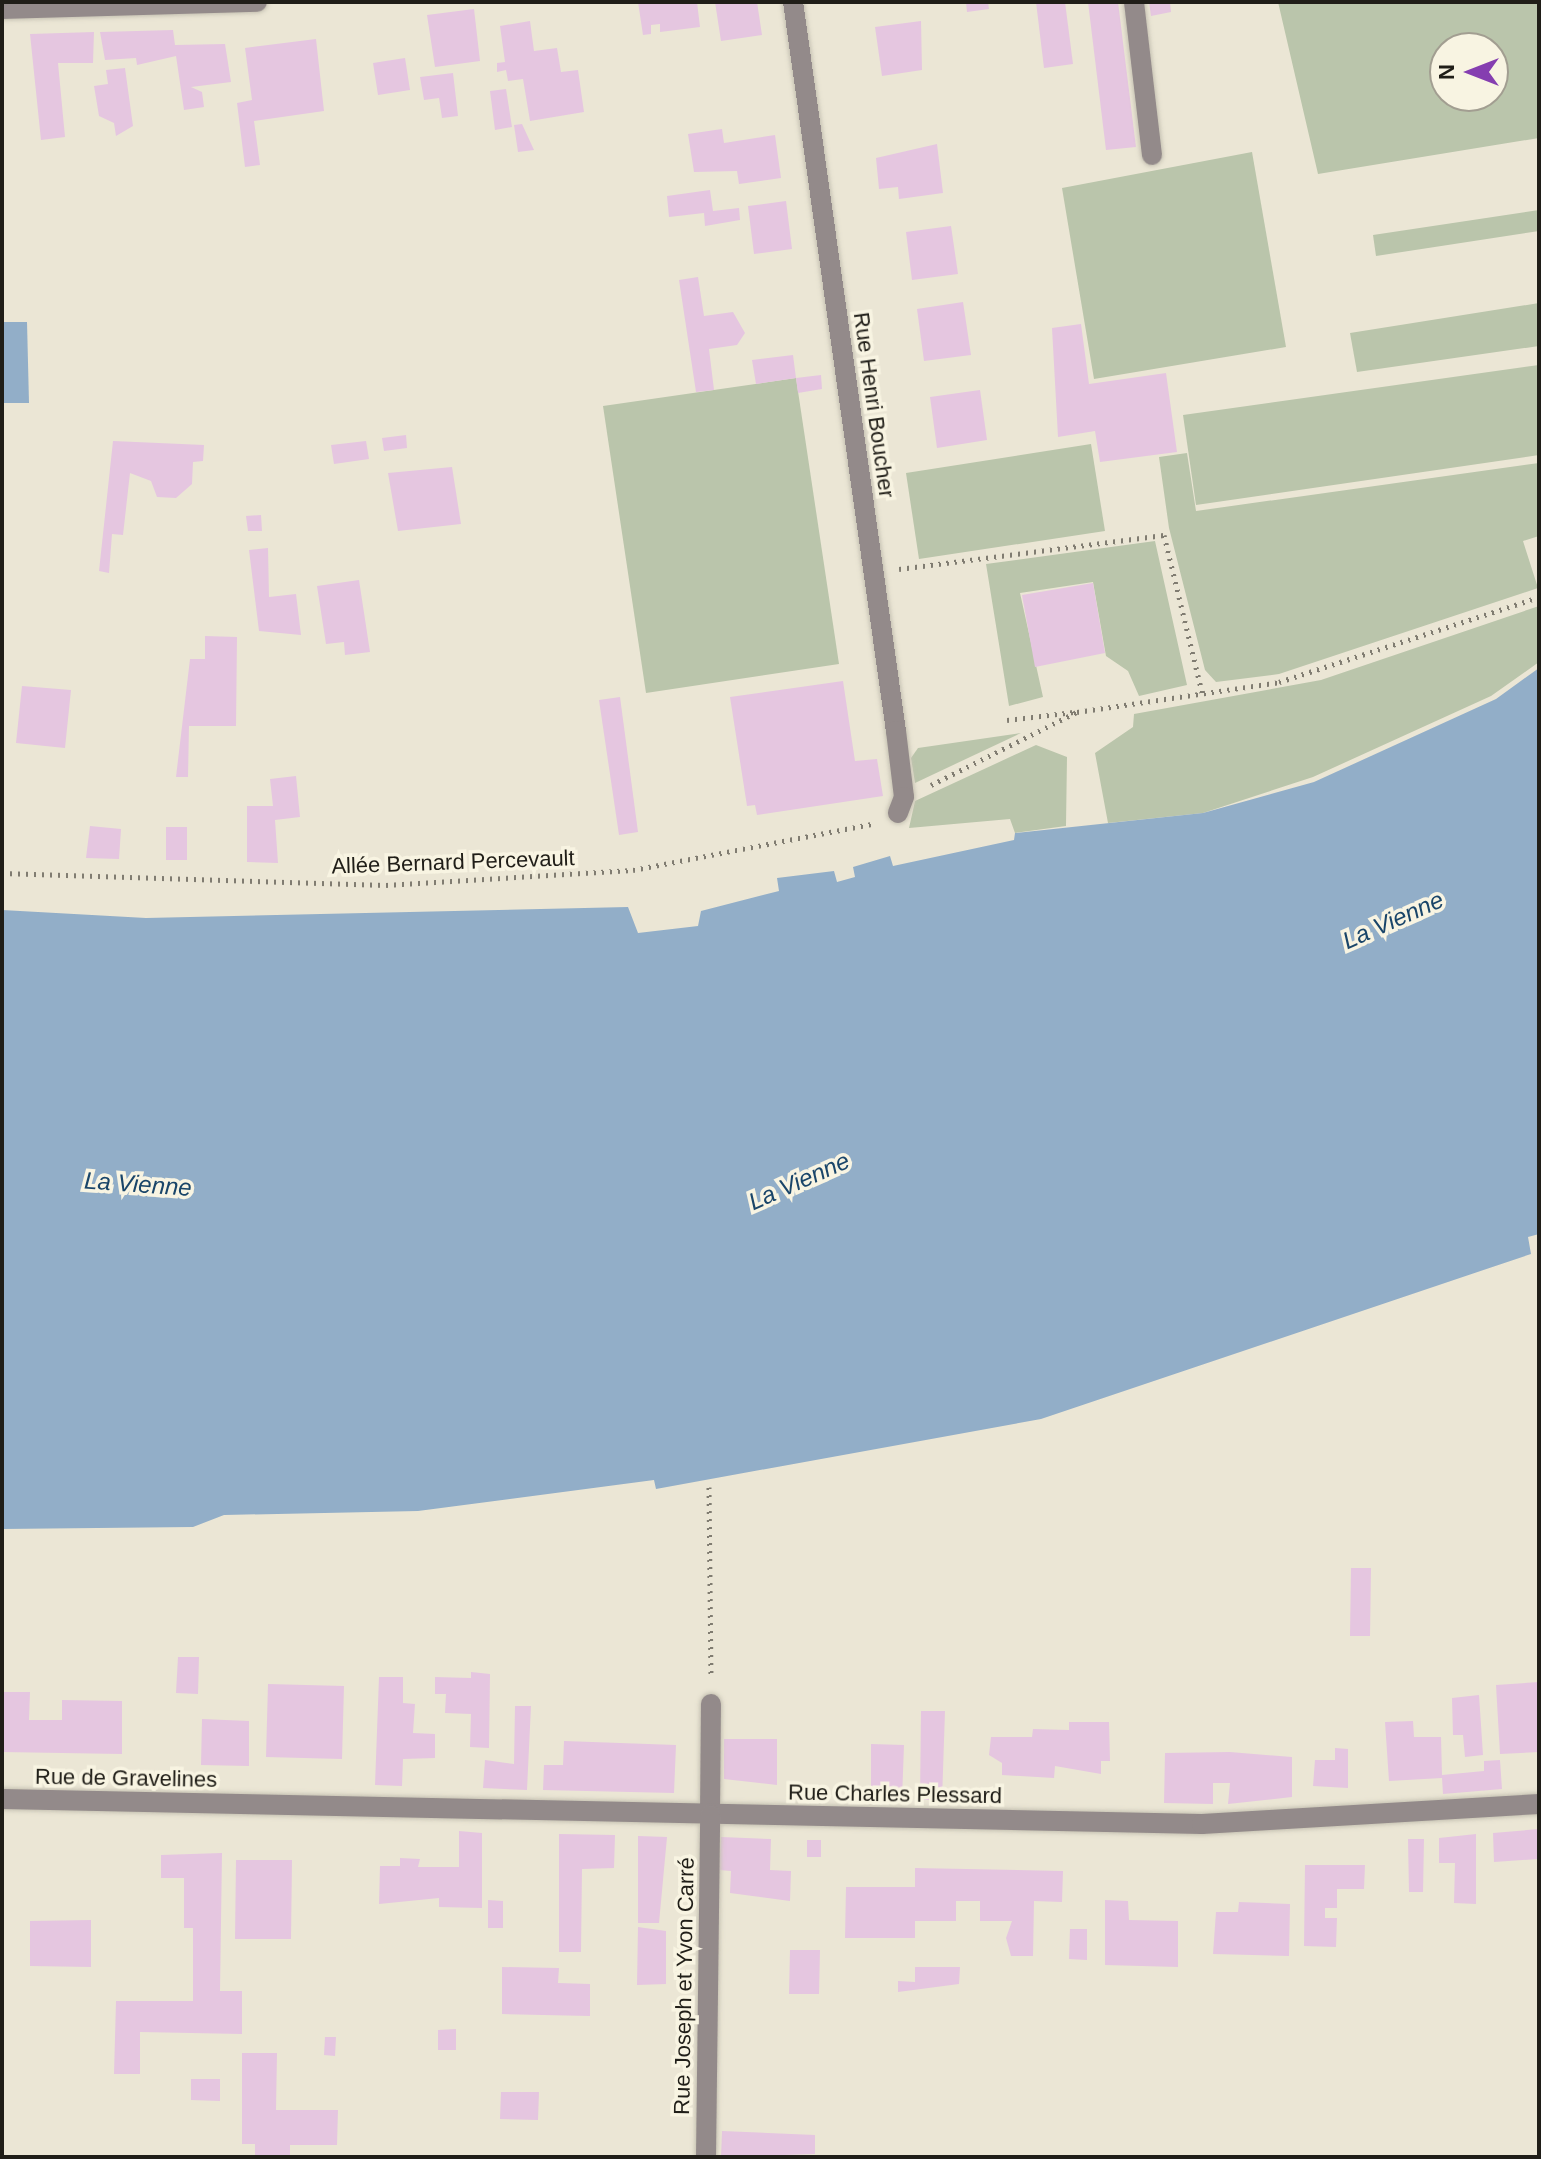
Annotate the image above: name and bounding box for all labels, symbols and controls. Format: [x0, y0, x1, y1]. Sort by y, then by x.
north arrow [1429, 32, 1509, 112]
text: N [1434, 64, 1459, 80]
street label: Rue Henri Boucher [848, 311, 900, 499]
street label: Allée Bernard Percevault [331, 845, 575, 879]
water label: La Vienne [1338, 885, 1448, 955]
water label: La Vienne [744, 1146, 854, 1216]
water label: La Vienne [83, 1166, 193, 1202]
street label: Rue de Gravelines [35, 1763, 217, 1793]
street label: Rue Charles Plessard [788, 1779, 1002, 1809]
street label: Rue Joseph et Yvon Carré [669, 1857, 699, 2115]

